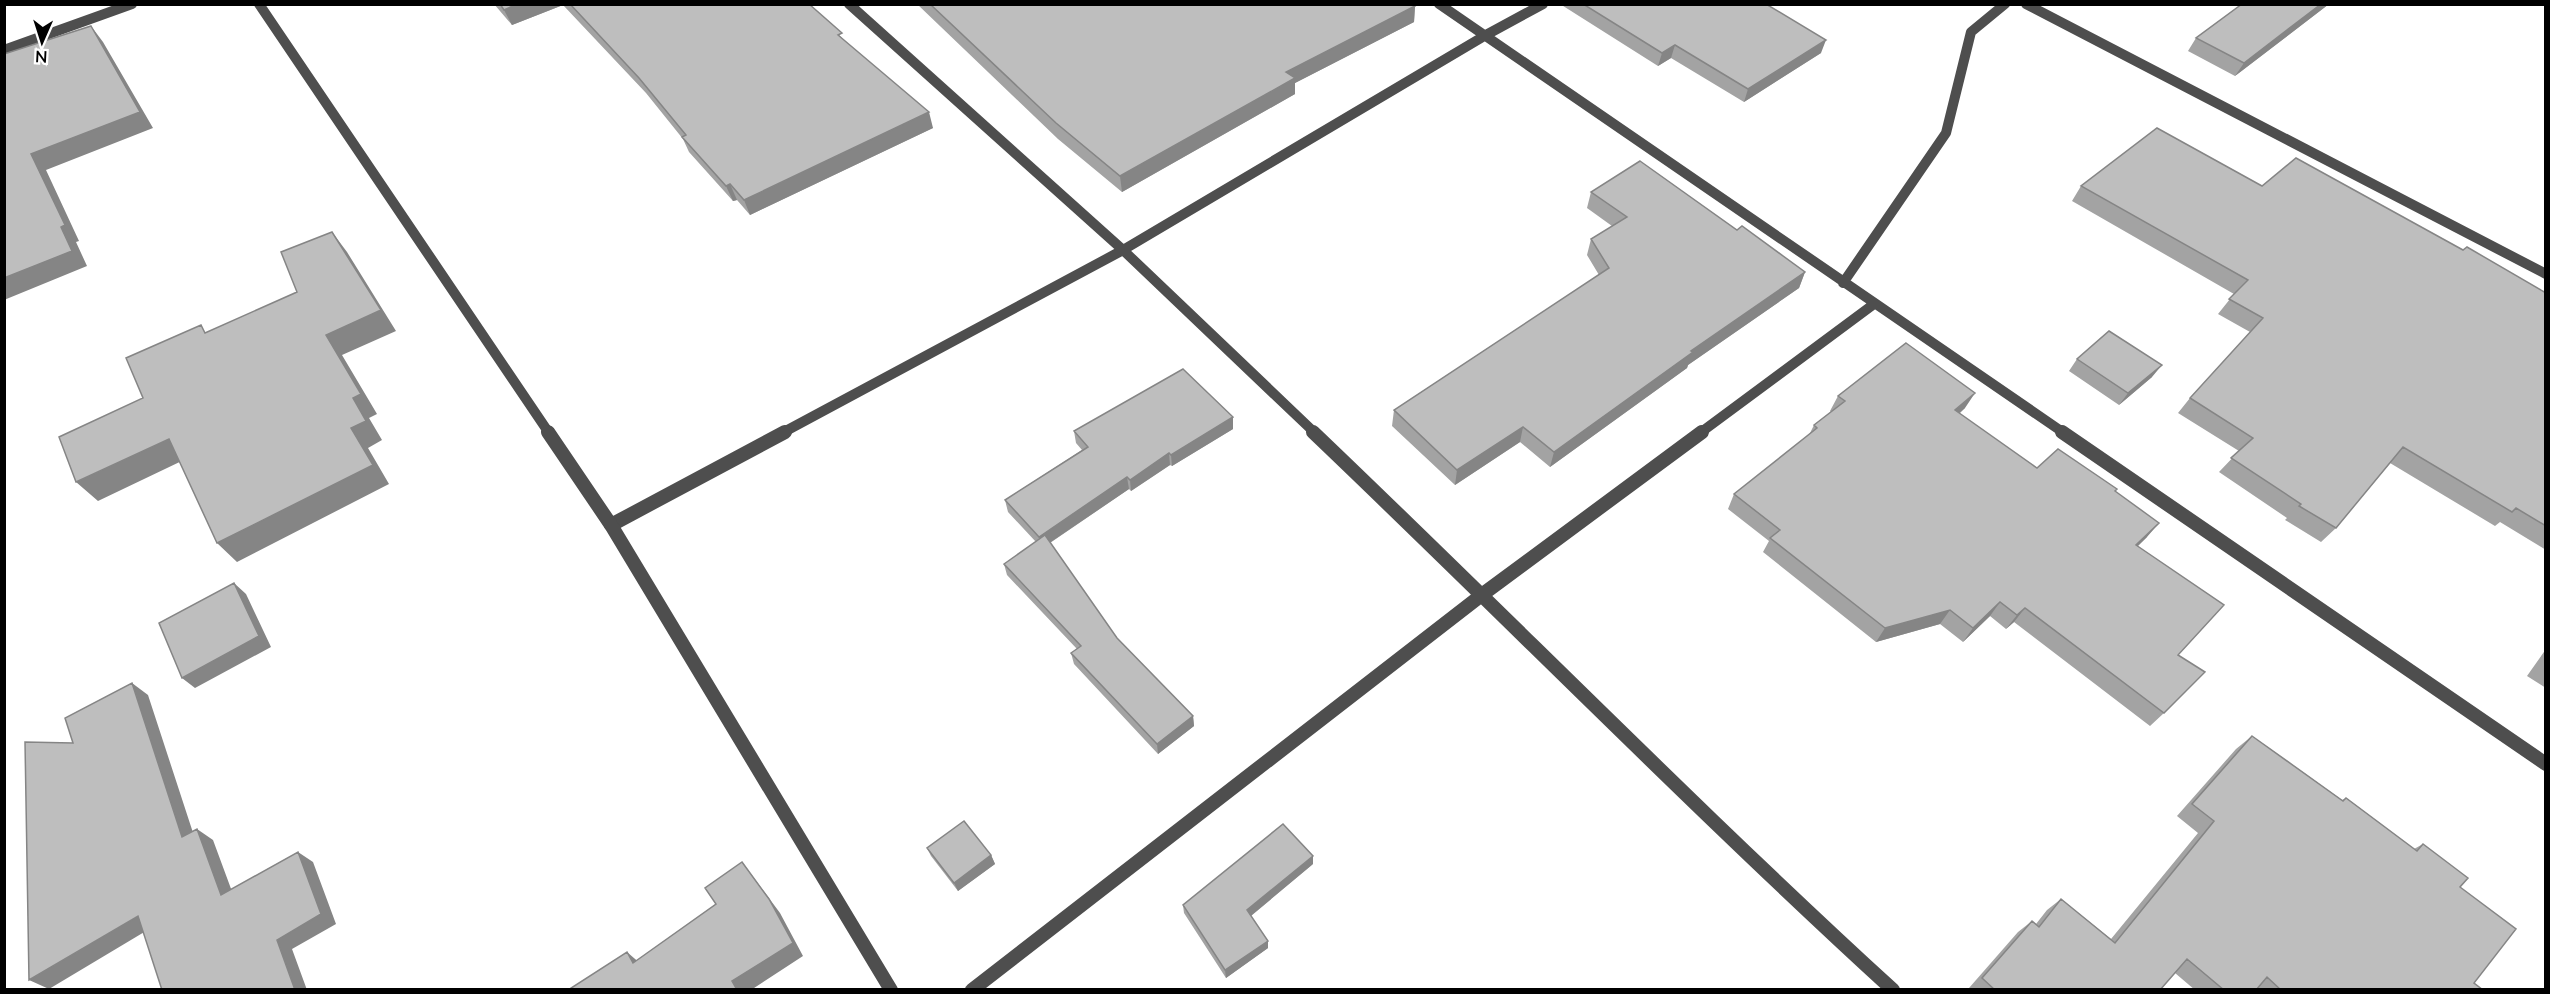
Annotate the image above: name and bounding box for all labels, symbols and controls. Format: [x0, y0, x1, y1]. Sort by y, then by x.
north arrow [12, 12, 72, 72]
text: N [35, 48, 48, 67]

